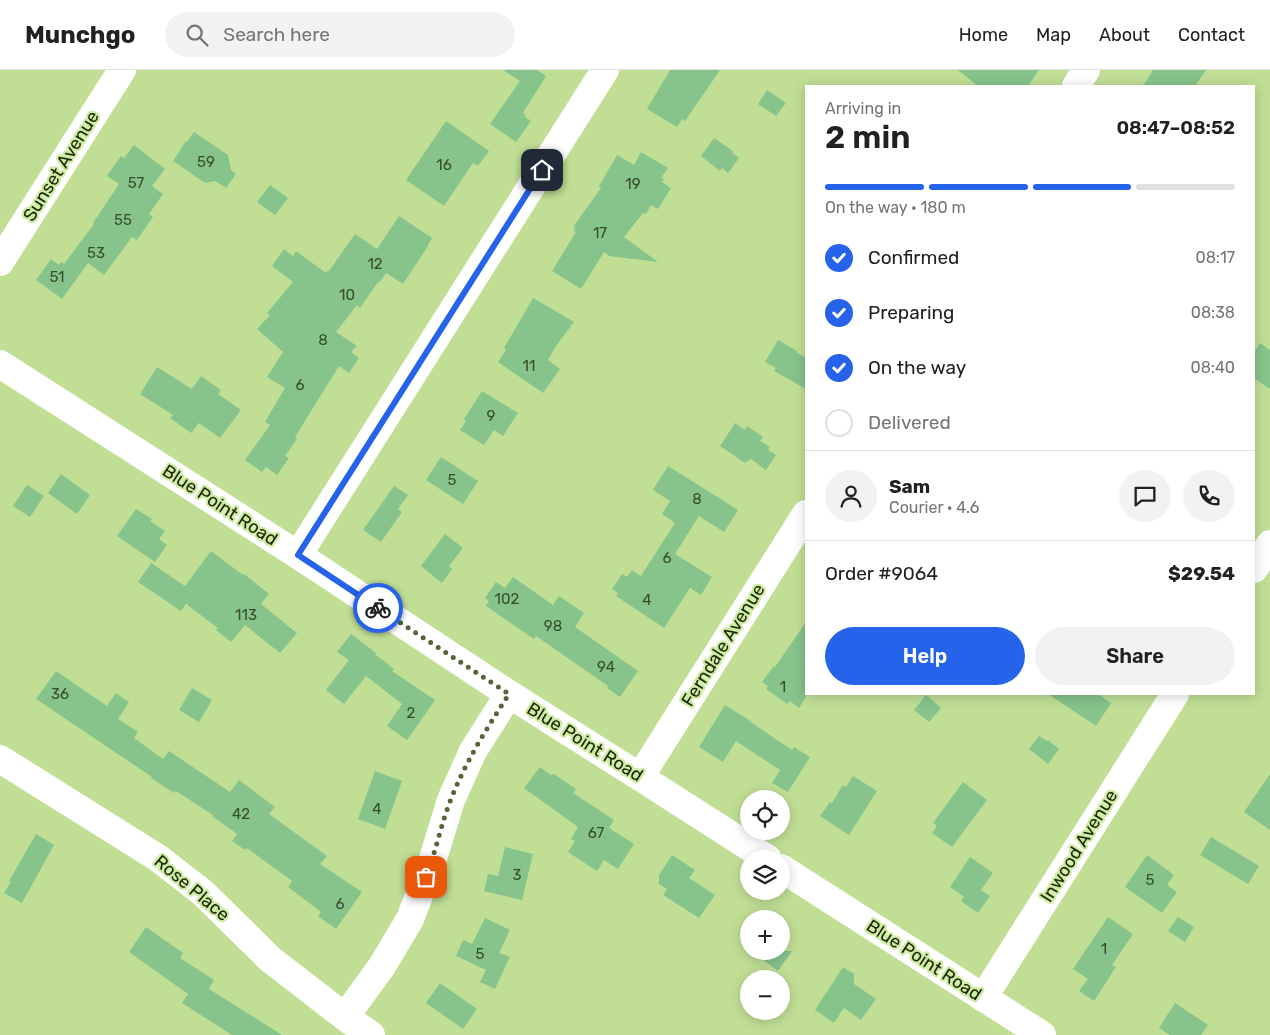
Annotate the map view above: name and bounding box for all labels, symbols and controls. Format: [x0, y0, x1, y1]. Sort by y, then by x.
search box [165, 12, 515, 57]
text: Munchgo [25, 21, 135, 49]
icon: search [183, 21, 211, 49]
text: Search here [223, 23, 330, 46]
text: Home [959, 24, 1008, 46]
text: Map [1036, 24, 1071, 46]
text: About [1099, 24, 1150, 46]
text: Contact [1178, 24, 1245, 46]
text: Arriving in [825, 99, 901, 118]
street label: Sunset Avenue [18, 107, 104, 225]
text: 08:47–08:52 [1116, 116, 1235, 139]
text: 2 min [825, 118, 910, 156]
pin [521, 149, 563, 191]
house number: 59 [197, 153, 215, 171]
house number: 16 [436, 156, 452, 174]
icon: home [528, 156, 556, 184]
house number: 57 [128, 174, 145, 192]
house number: 19 [625, 175, 641, 193]
text: On the way · 180 m [825, 198, 966, 217]
house number: 55 [114, 211, 132, 229]
house number: 17 [593, 224, 607, 242]
house number: 53 [87, 244, 105, 262]
icon: check [825, 244, 853, 272]
text: Confirmed [868, 246, 959, 269]
text: 08:17 [1196, 248, 1235, 267]
house number: 12 [367, 255, 383, 273]
house number: 51 [49, 268, 65, 286]
house number: 10 [339, 286, 355, 304]
icon: check [825, 299, 853, 327]
text: Preparing [868, 301, 954, 324]
text: 08:38 [1191, 303, 1235, 322]
house number: 8 [318, 331, 328, 349]
icon: check [825, 354, 853, 382]
text: On the way [868, 356, 966, 379]
house number: 11 [523, 357, 535, 375]
text: 08:40 [1190, 358, 1235, 377]
house number: 6 [295, 376, 305, 394]
house number: 9 [487, 407, 496, 425]
text: Delivered [868, 411, 951, 434]
street label: Blue Point Road [158, 460, 282, 550]
button: person [825, 470, 877, 522]
button: chat [1119, 470, 1171, 522]
button: phone [1183, 470, 1235, 522]
house number: 5 [448, 471, 457, 489]
text: Sam [889, 475, 930, 498]
house number: 8 [692, 490, 702, 508]
text: Courier · 4.6 [889, 498, 979, 517]
house number: 6 [662, 549, 672, 567]
text: Order #9064 [825, 562, 938, 585]
text: $29.54 [1168, 562, 1235, 585]
street label: Ferndale Avenue [677, 580, 769, 710]
courier [353, 583, 403, 633]
house number: 102 [495, 590, 520, 608]
house number: 4 [642, 591, 652, 609]
icon: bike [364, 594, 392, 622]
house number: 113 [235, 606, 257, 624]
house number: 98 [544, 617, 562, 635]
button: Help [825, 627, 1025, 685]
button: Share [1035, 627, 1235, 685]
house number: 94 [597, 658, 615, 676]
house number: 1 [780, 678, 786, 696]
house number: 36 [51, 685, 69, 703]
street label: Blue Point Road [523, 698, 647, 786]
house number: 2 [407, 704, 416, 722]
street label: Inwood Avenue [1036, 786, 1122, 906]
map controls [740, 790, 790, 1020]
button: locate [740, 790, 790, 840]
house number: 4 [372, 800, 382, 818]
house number: 42 [232, 805, 250, 823]
house number: 67 [588, 824, 604, 842]
street label: Rose Place [150, 850, 234, 926]
button: layers [740, 850, 790, 900]
pin [405, 856, 447, 898]
icon: bag [412, 863, 440, 891]
house number: 3 [512, 866, 522, 884]
house number: 5 [1146, 871, 1155, 889]
house number: 6 [335, 895, 345, 913]
button: + [740, 910, 790, 960]
street label: Blue Point Road [862, 915, 986, 1005]
house number: 1 [1101, 940, 1107, 958]
house number: 5 [476, 945, 485, 963]
button: − [740, 970, 790, 1020]

